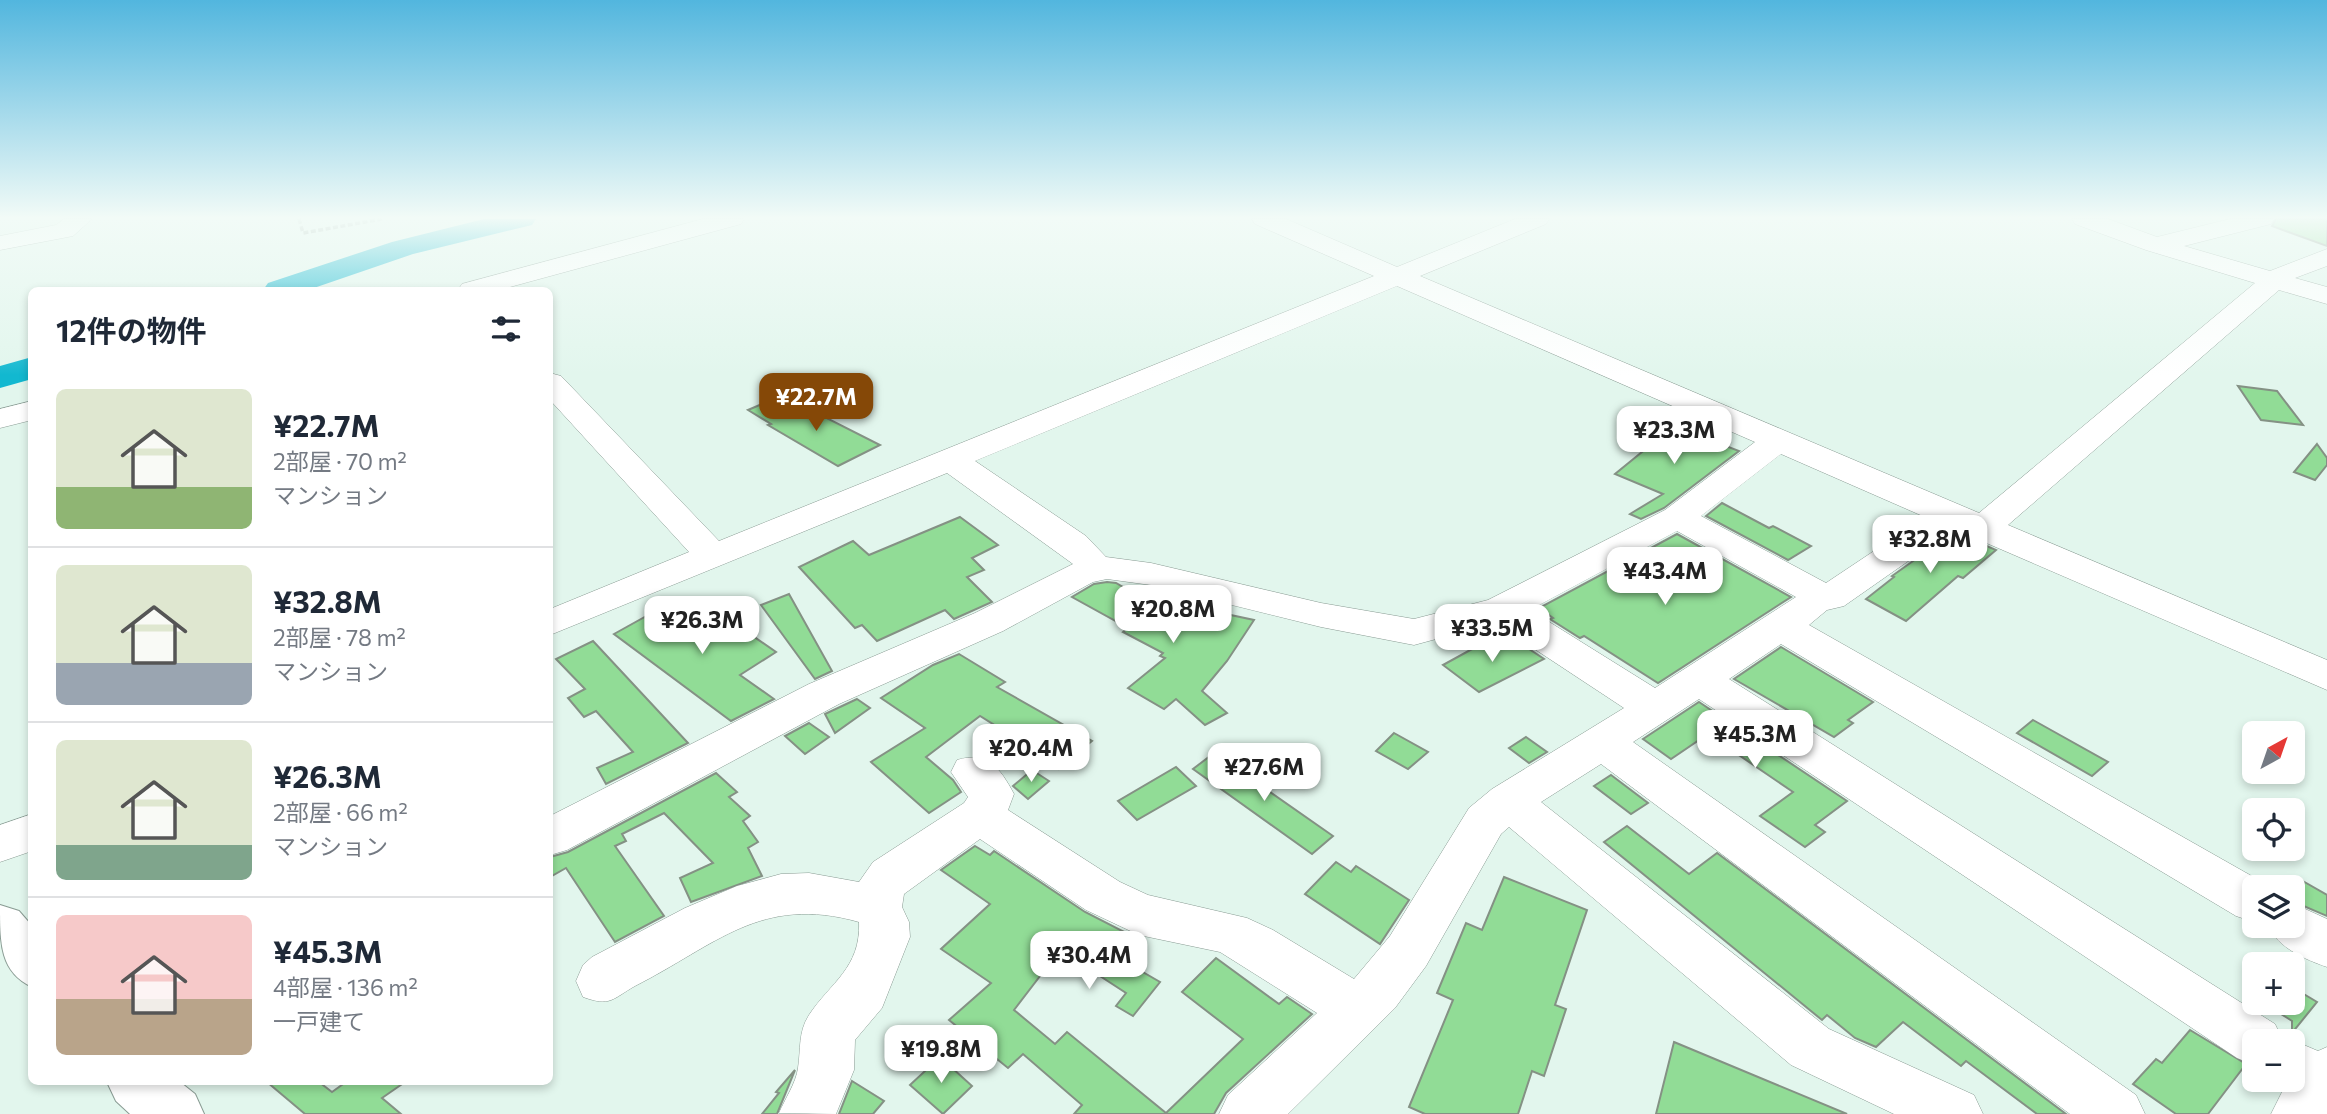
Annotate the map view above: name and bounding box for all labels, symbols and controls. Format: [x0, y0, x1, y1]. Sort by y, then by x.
icon: filters [487, 310, 525, 348]
text: 12件の物件 [56, 311, 207, 348]
pin: ¥22.7M [759, 374, 873, 433]
text: ¥22.7M [775, 382, 857, 410]
text: ¥22.7M [273, 406, 379, 443]
pin: ¥23.3M [1617, 406, 1731, 466]
text: ¥23.3M [1633, 415, 1715, 443]
icon: home [112, 417, 196, 501]
text: 2部屋 · 70 m² [273, 447, 407, 475]
text: マンション [273, 481, 388, 509]
pin: ¥32.8M [1873, 516, 1987, 575]
text: ¥32.8M [1888, 524, 1972, 552]
pin: ¥43.4M [1608, 548, 1722, 607]
text: ¥43.4M [1623, 556, 1707, 584]
text: ¥32.8M [273, 582, 382, 619]
pin: ¥20.8M [1116, 586, 1230, 645]
icon: home [112, 593, 196, 677]
text: ¥20.8M [1131, 594, 1215, 622]
pin: ¥26.3M [645, 596, 759, 656]
pin: ¥33.5M [1435, 604, 1549, 664]
text: ¥26.3M [660, 605, 744, 633]
text: ¥33.5M [1451, 613, 1533, 641]
text: 2部屋 · 78 m² [273, 623, 406, 651]
text: マンション [273, 657, 388, 685]
pin: ¥45.3M [1698, 710, 1812, 770]
text: ¥45.3M [1713, 719, 1797, 747]
north arrow [2242, 721, 2305, 784]
map controls [2242, 721, 2305, 1092]
pin: ¥20.4M [974, 724, 1088, 784]
text: ¥20.4M [989, 733, 1073, 761]
pin: ¥27.6M [1207, 744, 1321, 803]
text: ¥27.6M [1224, 752, 1304, 780]
text: ¥26.3M [273, 757, 382, 794]
icon: home [112, 768, 196, 852]
text: 2部屋 · 66 m² [273, 798, 408, 826]
button: locate [2242, 798, 2305, 861]
text: マンション [273, 832, 388, 860]
button: layers [2242, 875, 2305, 938]
text: ¥45.3M [273, 932, 382, 969]
pin: ¥30.4M [1032, 932, 1146, 991]
text: ¥30.4M [1046, 940, 1132, 968]
icon: home [112, 943, 196, 1027]
button: + [2242, 952, 2305, 1015]
text: 4部屋 · 136 m² [273, 973, 418, 1001]
text: 一戸建て [273, 1007, 365, 1035]
pin: ¥19.8M [884, 1026, 998, 1085]
button: − [2242, 1029, 2305, 1092]
text: ¥19.8M [900, 1034, 982, 1062]

